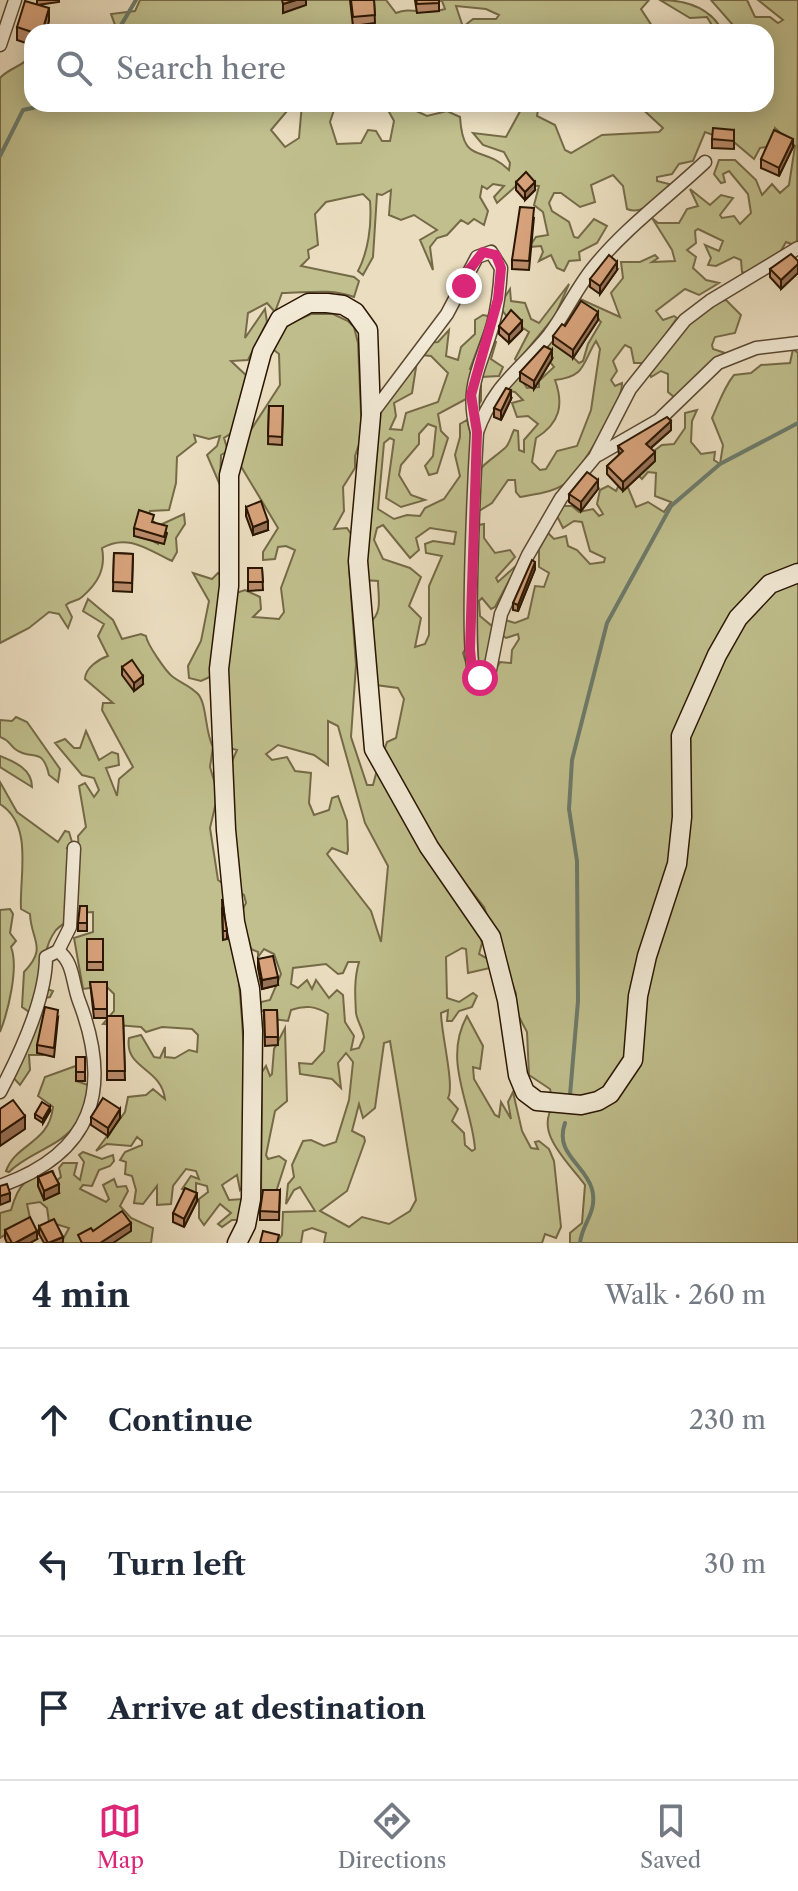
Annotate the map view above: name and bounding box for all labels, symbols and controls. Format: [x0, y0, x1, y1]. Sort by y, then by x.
search box [24, 24, 774, 112]
icon: search [52, 46, 96, 90]
text: Search here [116, 50, 286, 87]
route end [446, 268, 482, 304]
route start [462, 660, 498, 696]
text: 4 min [32, 1274, 130, 1316]
text: Walk · 260 m [605, 1279, 766, 1311]
icon: ahead [32, 1398, 76, 1442]
text: Continue [108, 1402, 253, 1439]
text: 230 m [689, 1404, 766, 1436]
icon: left [32, 1542, 76, 1586]
text: Turn left [108, 1546, 245, 1583]
text: 30 m [704, 1548, 766, 1580]
icon: arrive [32, 1686, 76, 1730]
text: Arrive at destination [108, 1690, 426, 1727]
tab: Map [97, 1799, 144, 1874]
tab: Directions [338, 1799, 446, 1874]
tab: Saved [640, 1799, 701, 1874]

